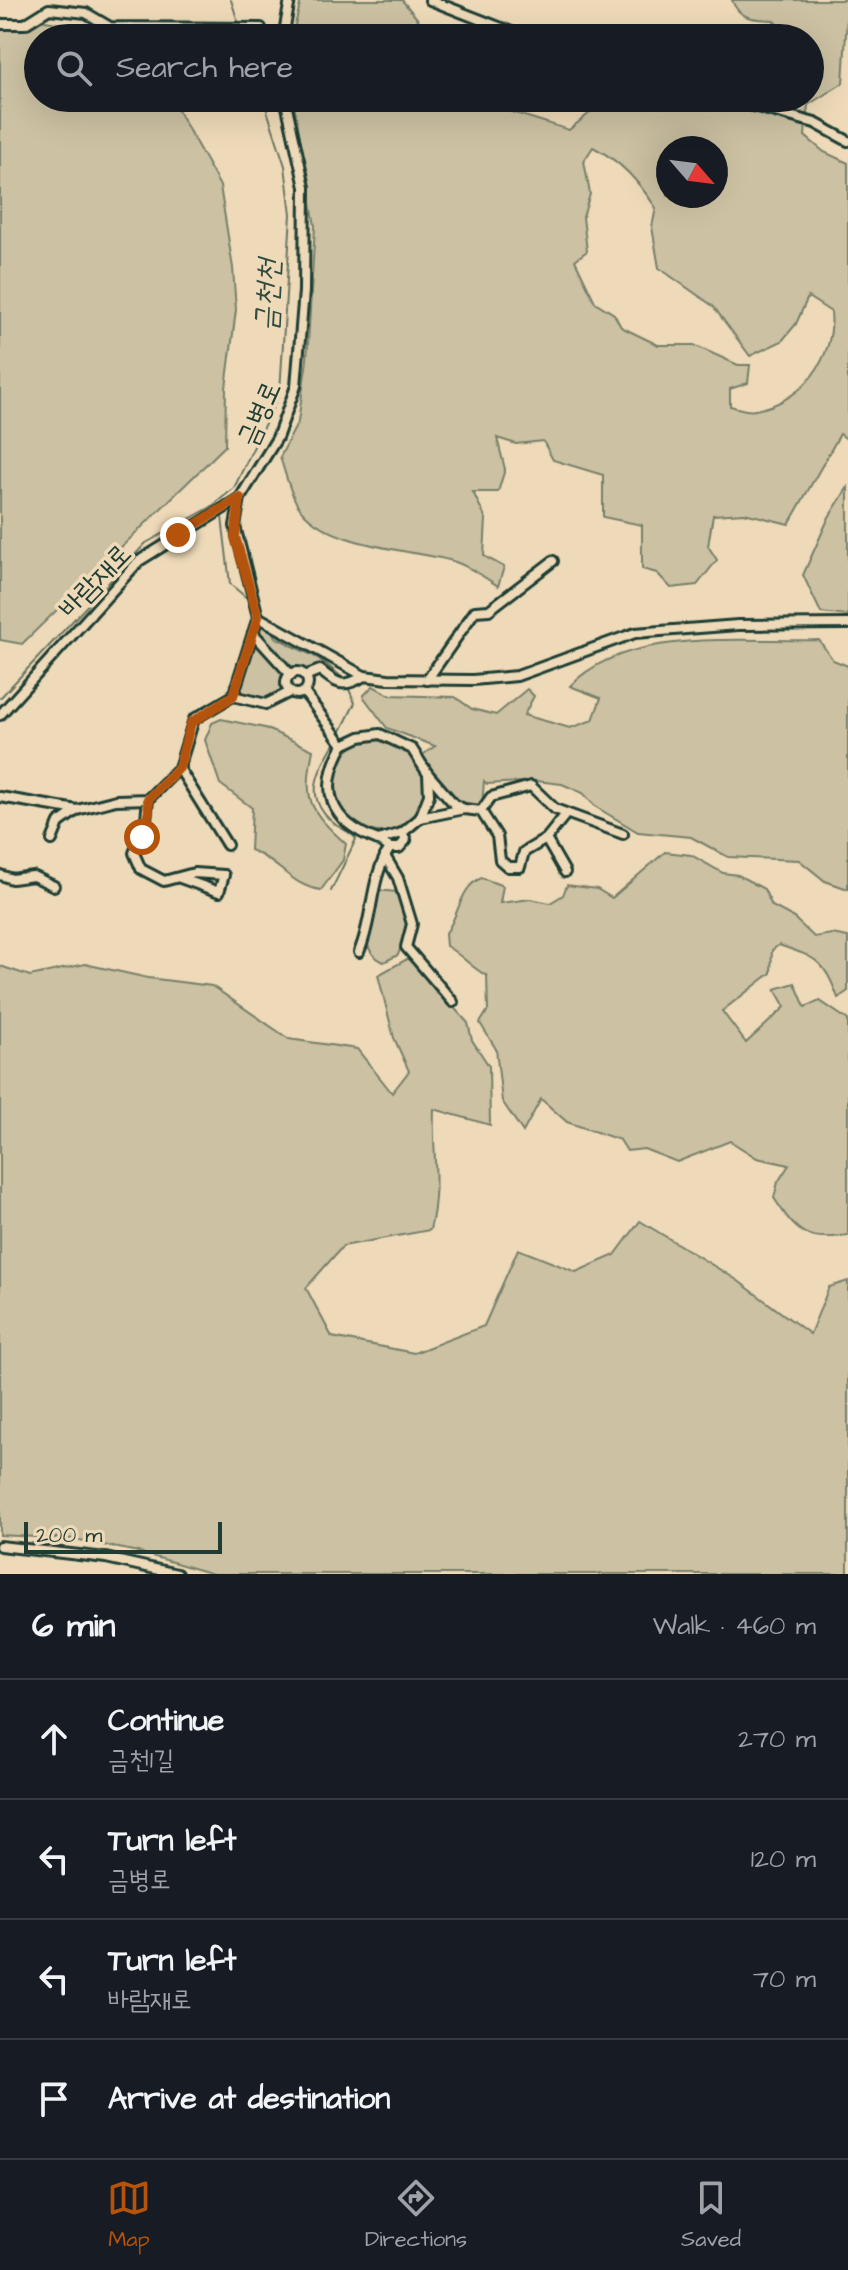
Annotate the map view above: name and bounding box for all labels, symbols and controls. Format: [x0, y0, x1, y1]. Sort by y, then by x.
search box [24, 24, 824, 112]
icon: search [52, 46, 96, 90]
text: Search here [116, 47, 293, 89]
north arrow [656, 136, 728, 208]
water label: 금천천 [245, 255, 291, 332]
street label: 금병로 [228, 375, 291, 452]
route end [160, 517, 196, 553]
street label: 바람재로 [50, 535, 140, 627]
route start [124, 819, 160, 855]
scale bar [24, 1518, 222, 1554]
text: 200 m [36, 1520, 102, 1551]
text: 6 min [32, 1602, 116, 1650]
text: Walk · 460 m [653, 1608, 816, 1644]
text: Continue [108, 1700, 224, 1742]
icon: ahead [32, 1717, 76, 1761]
text: 270 m [738, 1721, 816, 1757]
text: 금천1길 [108, 1742, 174, 1778]
text: Turn left [108, 1820, 236, 1862]
icon: left [32, 1837, 76, 1881]
text: 120 m [751, 1841, 816, 1877]
text: 금병로 [108, 1862, 171, 1898]
text: Turn left [108, 1940, 236, 1982]
icon: left [32, 1957, 76, 2001]
text: 70 m [753, 1961, 816, 1997]
text: 바람재로 [108, 1982, 192, 2018]
icon: arrive [32, 2077, 76, 2121]
text: Arrive at destination [108, 2078, 390, 2120]
tab: Map [107, 2176, 151, 2255]
tab: Directions [365, 2176, 467, 2255]
tab: Saved [681, 2176, 741, 2255]

